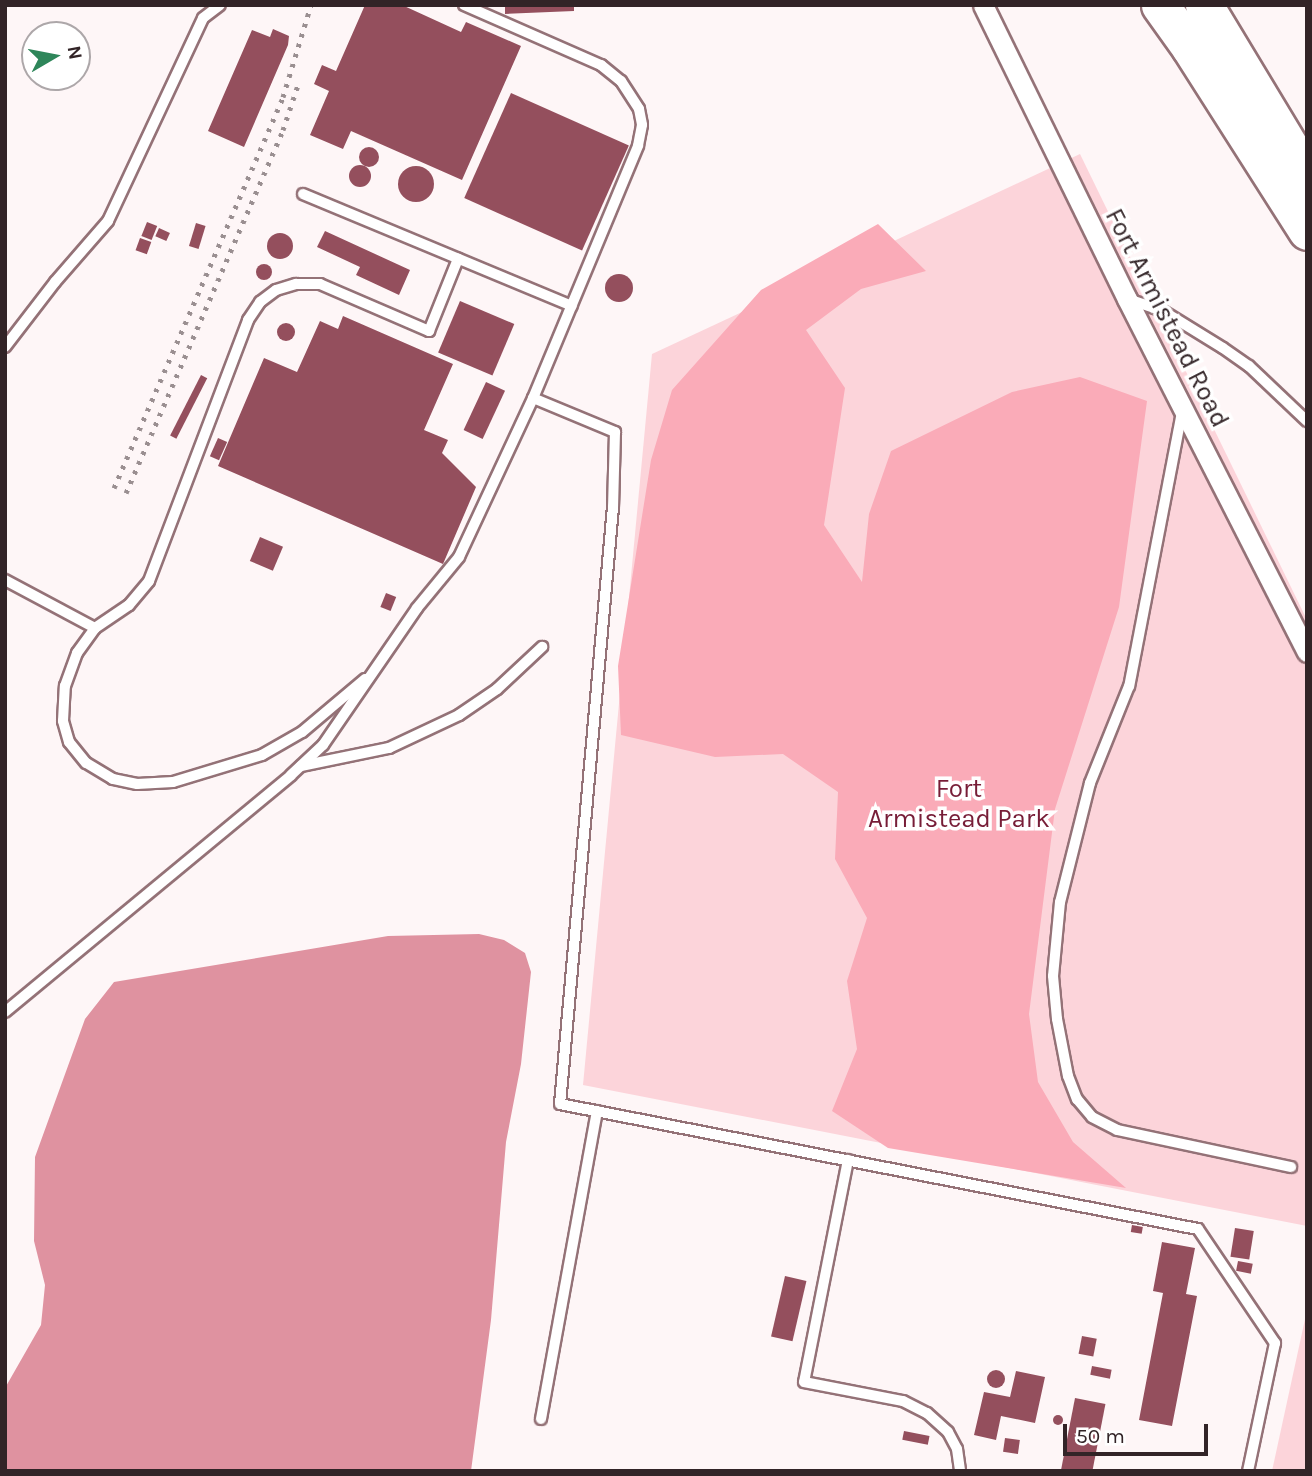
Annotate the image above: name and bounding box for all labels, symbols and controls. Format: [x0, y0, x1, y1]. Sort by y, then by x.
north arrow [21, 21, 91, 91]
text: N [63, 44, 87, 61]
street label: Fort Armistead Road [1098, 203, 1236, 433]
park label: Fort Armistead Park [868, 773, 1050, 834]
scale bar [1067, 1410, 1212, 1454]
text: 50 m [1076, 1424, 1125, 1448]

